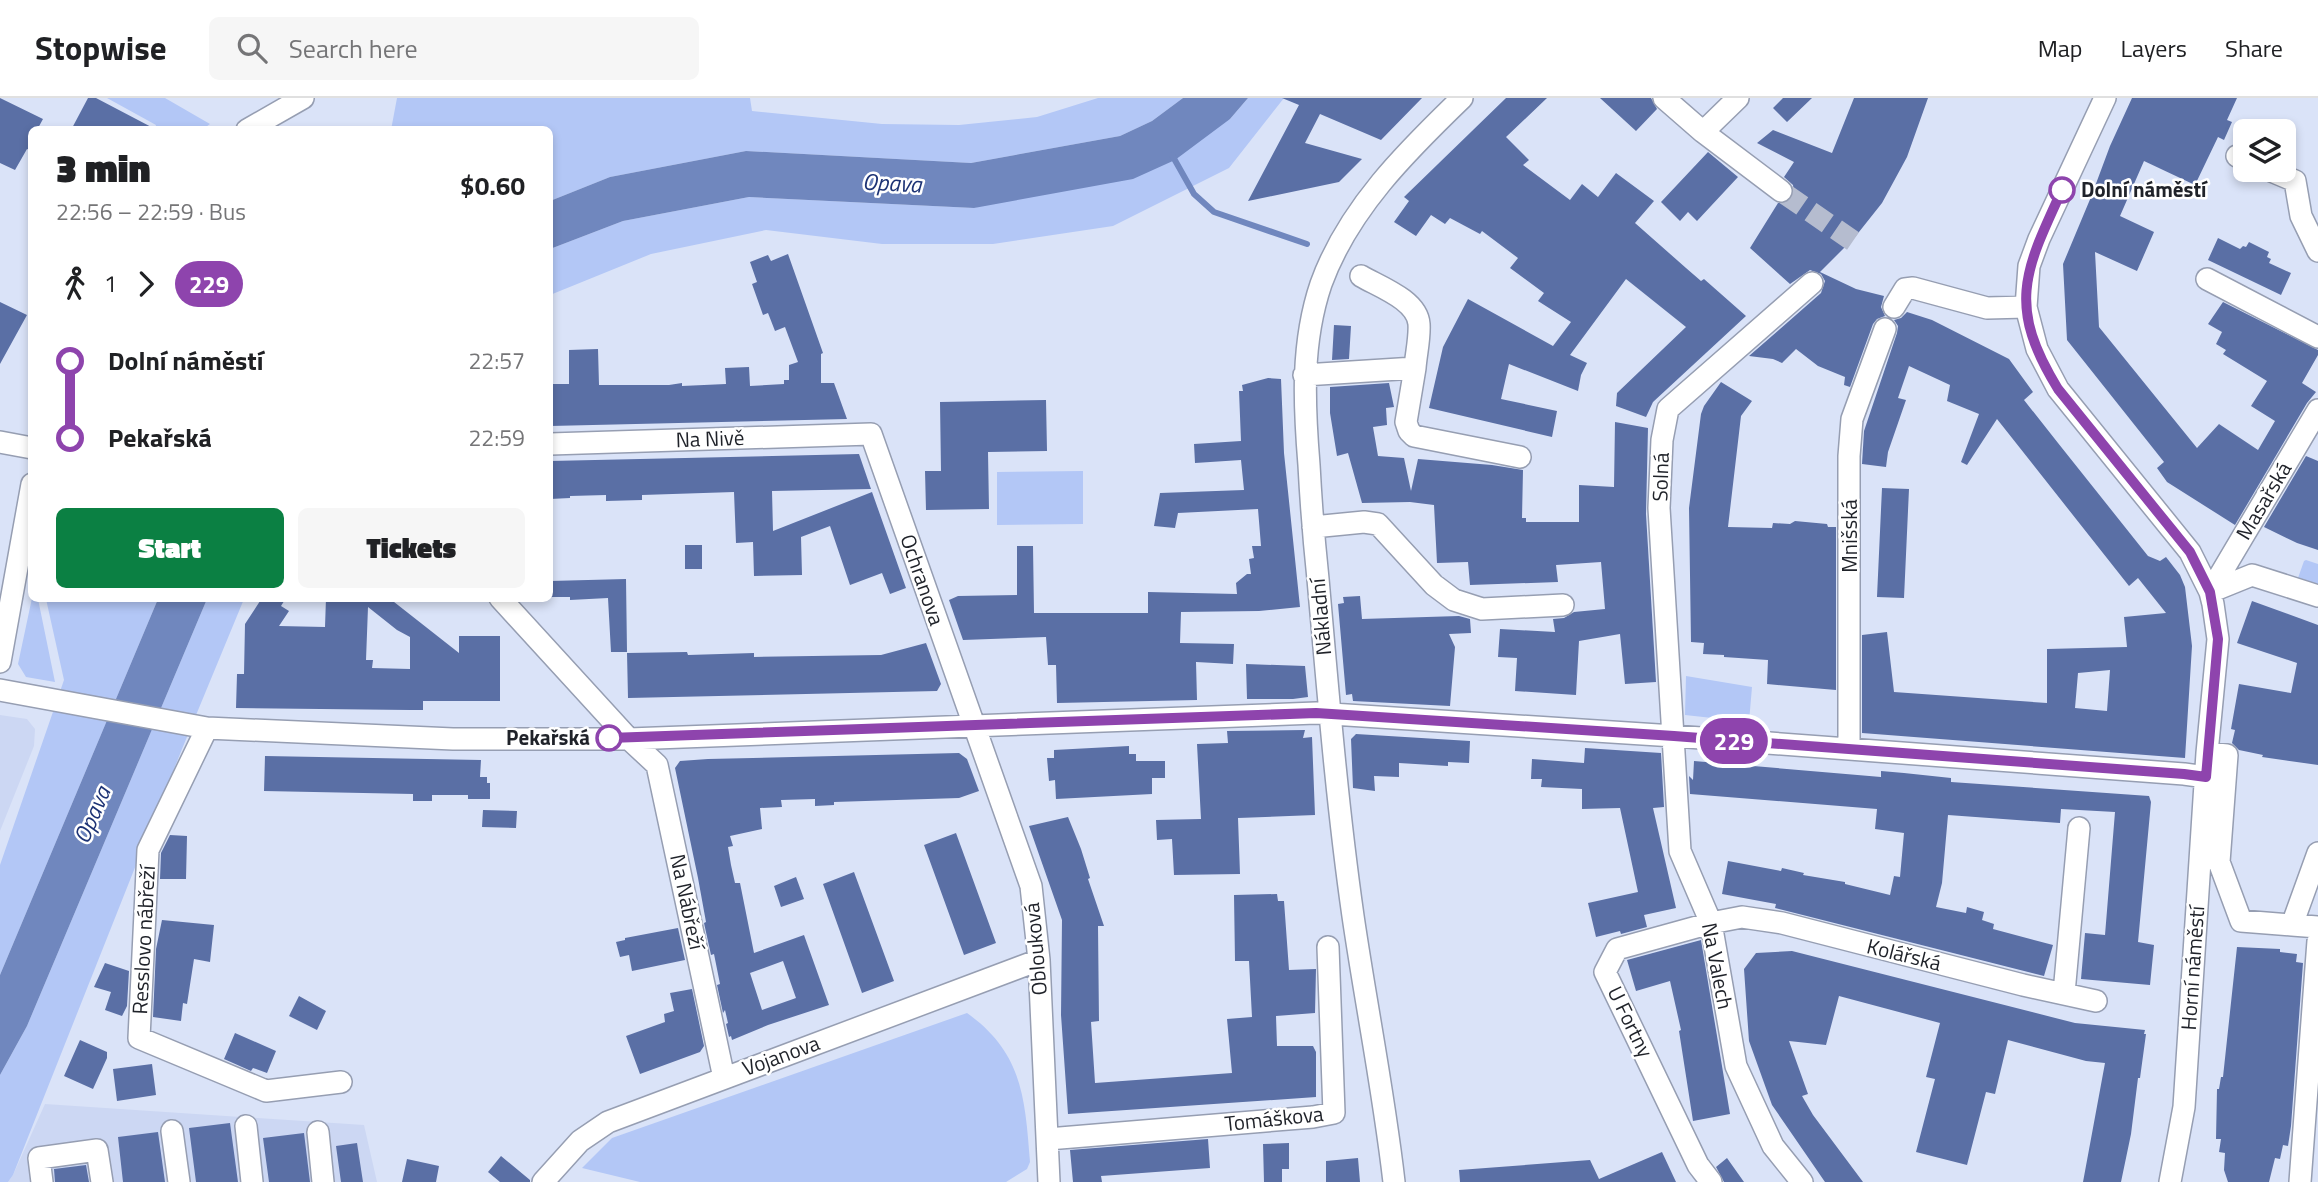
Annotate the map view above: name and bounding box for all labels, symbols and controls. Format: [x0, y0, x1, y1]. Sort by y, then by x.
search box [209, 17, 699, 80]
text: Stopwise [35, 23, 167, 73]
icon: search [233, 29, 271, 67]
text: Search here [289, 29, 418, 68]
text: Map [2038, 30, 2083, 66]
text: Layers [2121, 30, 2187, 66]
text: Share [2225, 30, 2283, 66]
map controls [2233, 119, 2296, 182]
button: layers [2233, 119, 2296, 182]
text: 3 min [56, 139, 150, 197]
water label: Opava [862, 163, 924, 202]
text: $0.60 [460, 166, 525, 205]
place label: Dolní náměstí [2081, 173, 2208, 205]
marker: Dolní náměstí [2049, 177, 2075, 203]
text: 22:56 – 22:59 · Bus [56, 194, 246, 229]
icon: walk [56, 265, 94, 303]
icon: forward [127, 265, 165, 303]
text: 1 [104, 266, 117, 301]
text: 229 [189, 266, 229, 302]
text: Dolní náměstí [108, 341, 263, 380]
text: 22:57 [468, 343, 525, 378]
text: Pekařská [108, 418, 212, 457]
text: 22:59 [468, 420, 525, 455]
street label: Na Nivě [675, 421, 745, 455]
street label: Solná [1643, 451, 1677, 502]
street label: Masařská [2227, 455, 2299, 546]
street label: Mnišská [1833, 499, 1865, 573]
button: Start [56, 508, 284, 588]
button: Tickets [298, 508, 525, 588]
street label: Ochranova [892, 530, 954, 630]
street label: Nákladní [1301, 576, 1339, 657]
line badge: 229 [1694, 718, 1774, 764]
place label: Pekařská [506, 721, 590, 753]
text: 229 [1714, 723, 1754, 759]
marker: Pekařská [596, 725, 622, 751]
water label: Opava [64, 779, 120, 849]
street label: Na Nábřeží [662, 851, 714, 954]
street label: Resslovo nábřeží [123, 863, 163, 1015]
street label: Oblouková [1015, 901, 1055, 997]
street label: Horní náměstí [2172, 903, 2212, 1031]
street label: Na Valech [1694, 920, 1742, 1012]
street label: Kolářská [1864, 929, 1945, 979]
street label: U Fortny [1600, 980, 1662, 1063]
street label: Vojanova [737, 1026, 824, 1084]
street label: Tomáškova [1223, 1097, 1325, 1139]

